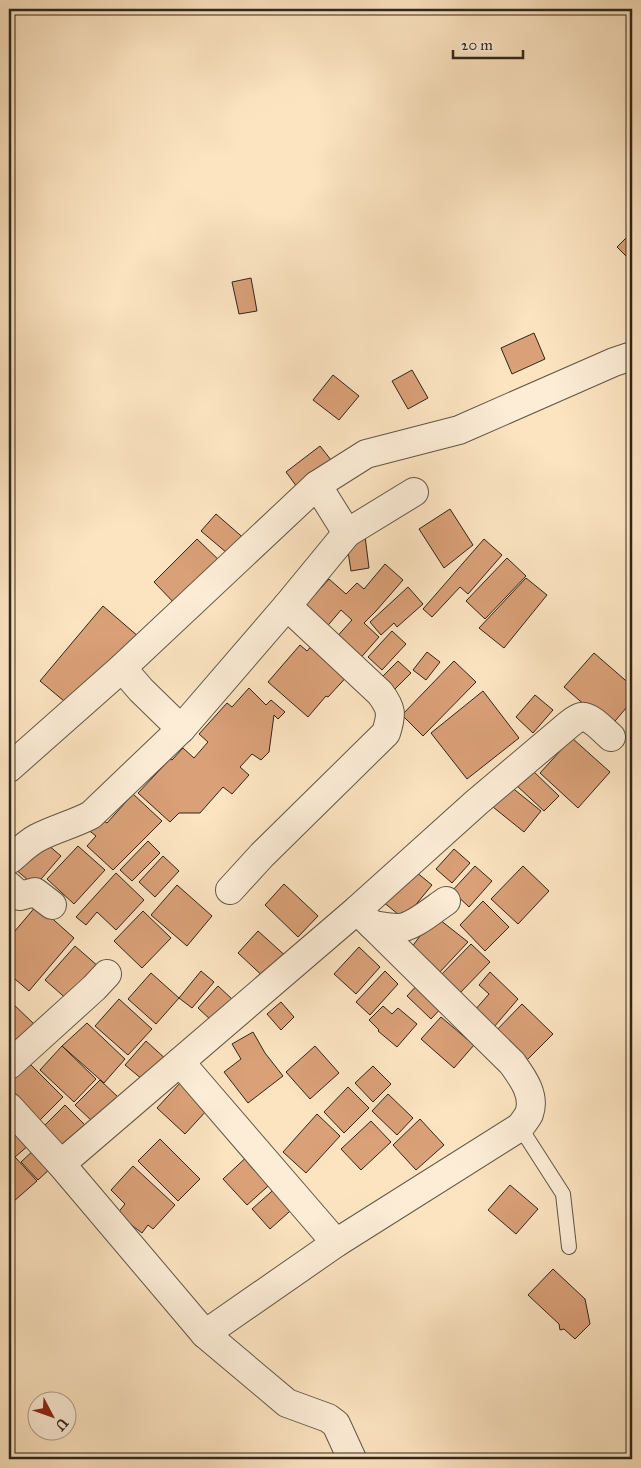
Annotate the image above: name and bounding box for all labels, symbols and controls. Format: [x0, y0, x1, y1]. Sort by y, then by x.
scale bar [453, 28, 524, 60]
text: 20 m [461, 36, 493, 54]
north arrow [28, 1390, 78, 1440]
text: U [51, 1414, 71, 1435]

